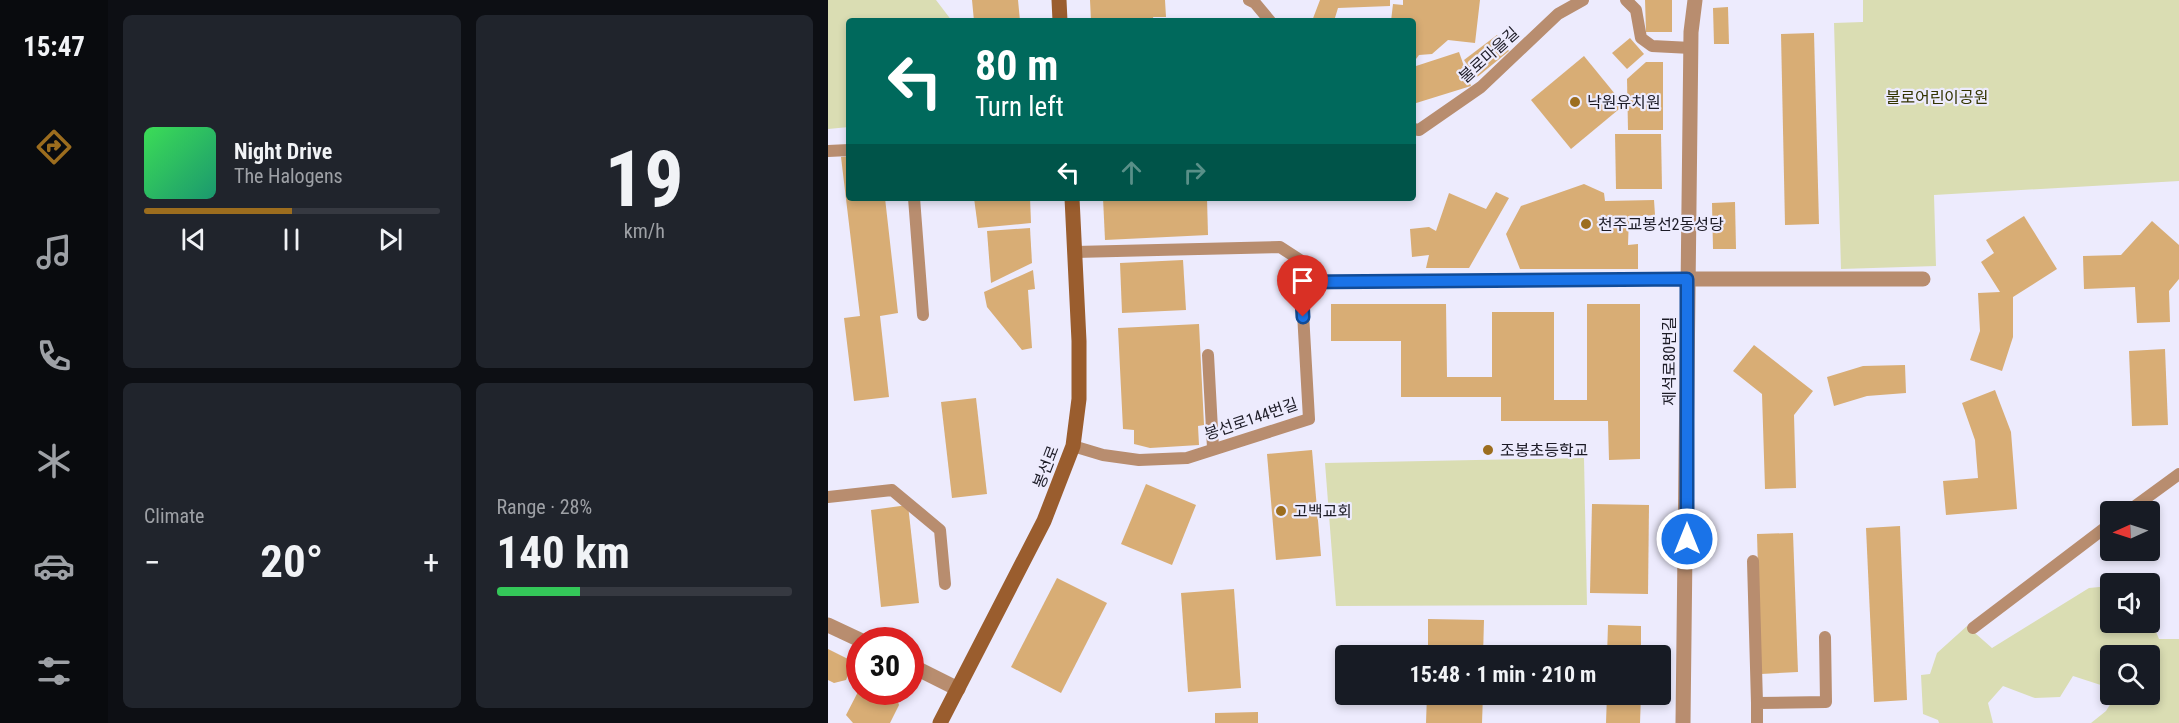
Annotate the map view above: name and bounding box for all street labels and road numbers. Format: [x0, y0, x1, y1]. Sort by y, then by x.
street label: 불로마을길 [1455, 23, 1523, 87]
street label: 제석로80번길 [1660, 316, 1679, 406]
street label: 봉선로144번길 [1202, 394, 1300, 444]
street label: 봉선로 [1029, 443, 1063, 491]

